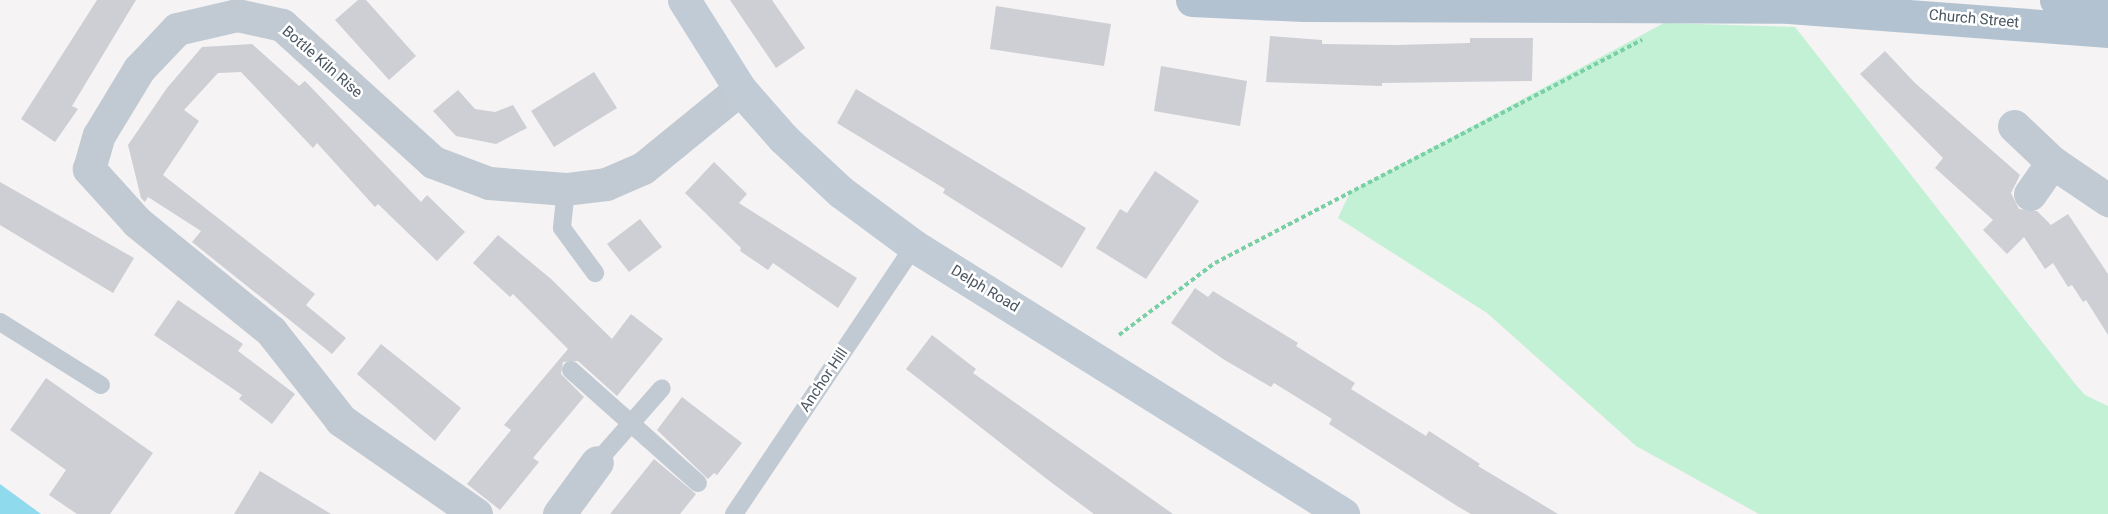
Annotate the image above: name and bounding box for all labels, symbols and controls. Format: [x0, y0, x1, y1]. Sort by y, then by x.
street label: Church Street [1928, 6, 2020, 32]
street label: Bottle Kiln Rise [278, 22, 366, 102]
street label: Delph Road [948, 262, 1022, 316]
street label: Anchor Hill [796, 345, 852, 415]

